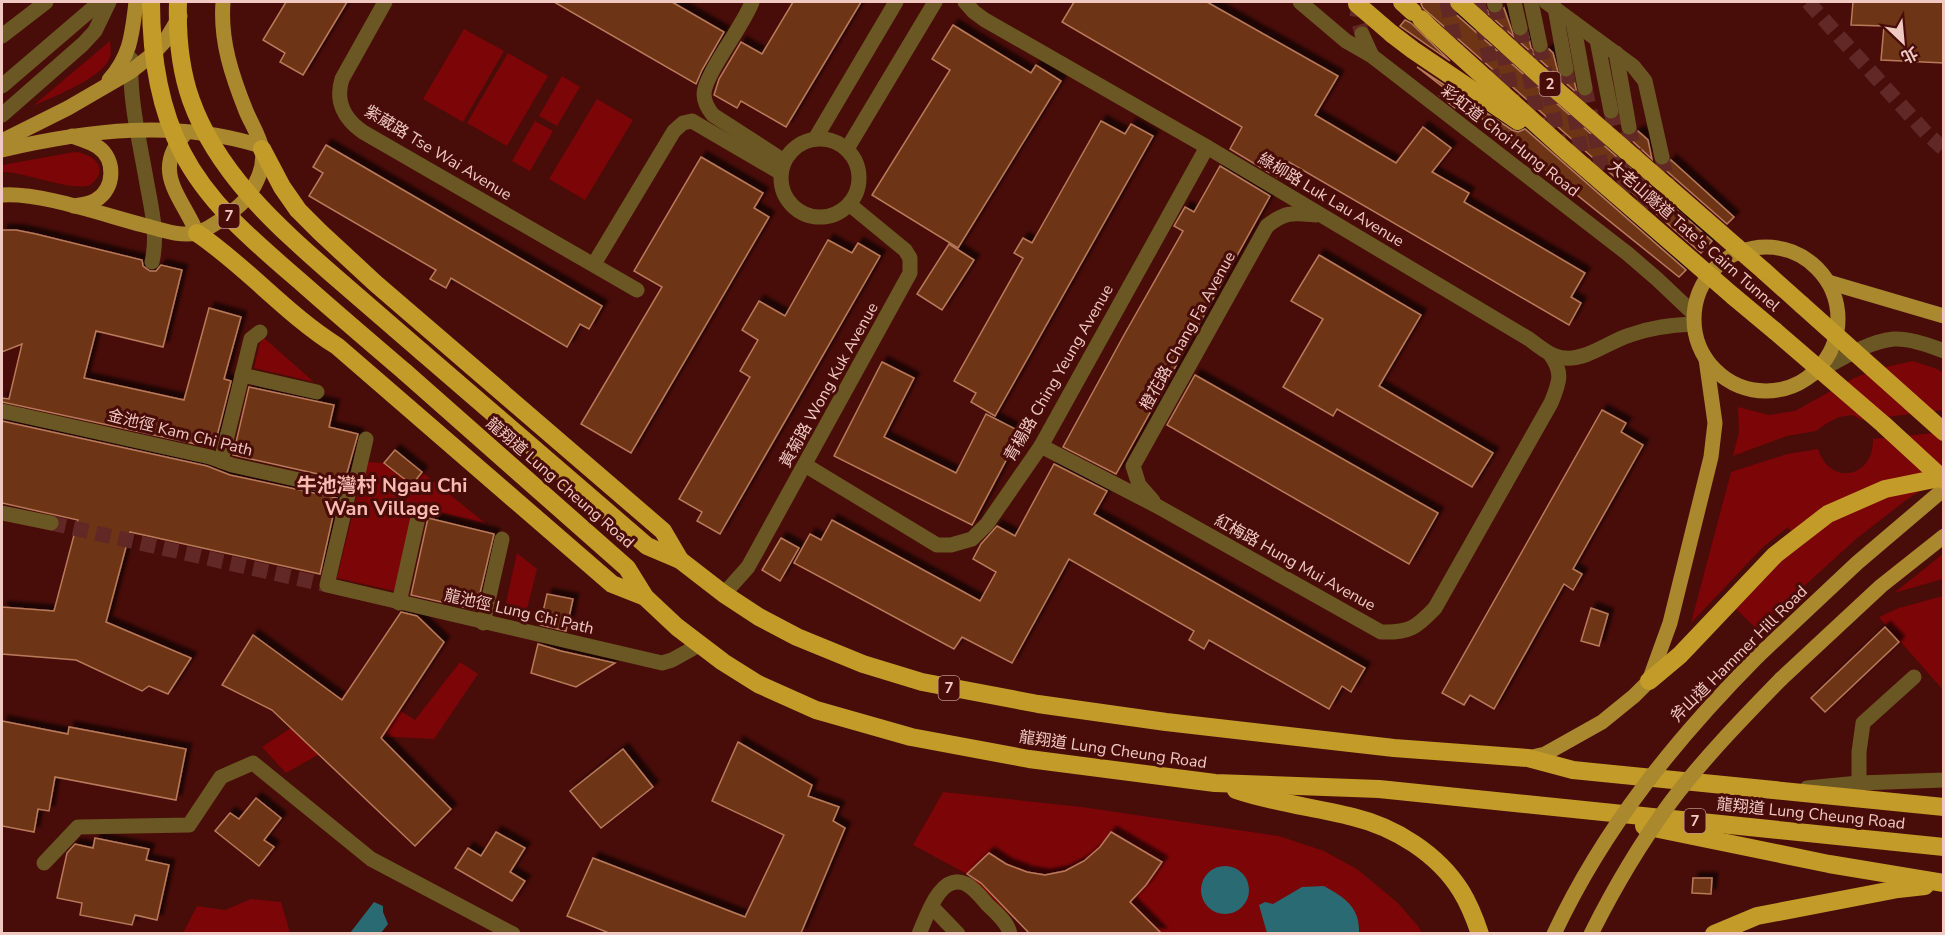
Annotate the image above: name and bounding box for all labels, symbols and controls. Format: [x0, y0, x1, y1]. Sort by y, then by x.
north arrow [1873, 12, 1933, 72]
text: 北 [1897, 41, 1921, 68]
road number: 2 [1540, 72, 1560, 96]
street label: 彩虹道 Choi Hung Road [1436, 80, 1584, 202]
street label: 紫葳路 Tse Wai Avenue [360, 100, 516, 206]
street label: 綠柳路 Luk Lau Avenue [1254, 148, 1408, 252]
street label: 大老山隧道 Tate's Cairn Tunnel [1603, 155, 1785, 317]
road number: 7 [218, 204, 240, 228]
street label: 橙花路 Chang Fa Avenue [1135, 248, 1241, 414]
street label: 青楊路 Ching Yeung Avenue [999, 280, 1119, 466]
street label: 黃菊路 Wong Kuk Avenue [774, 298, 884, 472]
street label: 金池徑 Kam Chi Path [105, 404, 255, 462]
street label: 龍翔道 Lung Cheung Road [481, 413, 639, 553]
district label: 牛池灣村 Ngau Chi Wan Village [297, 472, 467, 522]
street label: 紅梅路 Hung Mui Avenue [1211, 510, 1379, 616]
street label: 斧山道 Hammer Hill Road [1666, 581, 1812, 727]
street label: 龍池徑 Lung Chi Path [442, 584, 596, 640]
road number: 7 [938, 676, 960, 700]
street label: 龍翔道 Lung Cheung Road [1018, 726, 1208, 774]
street label: 龍翔道 Lung Cheung Road [1716, 793, 1906, 835]
road number: 7 [1684, 809, 1706, 833]

